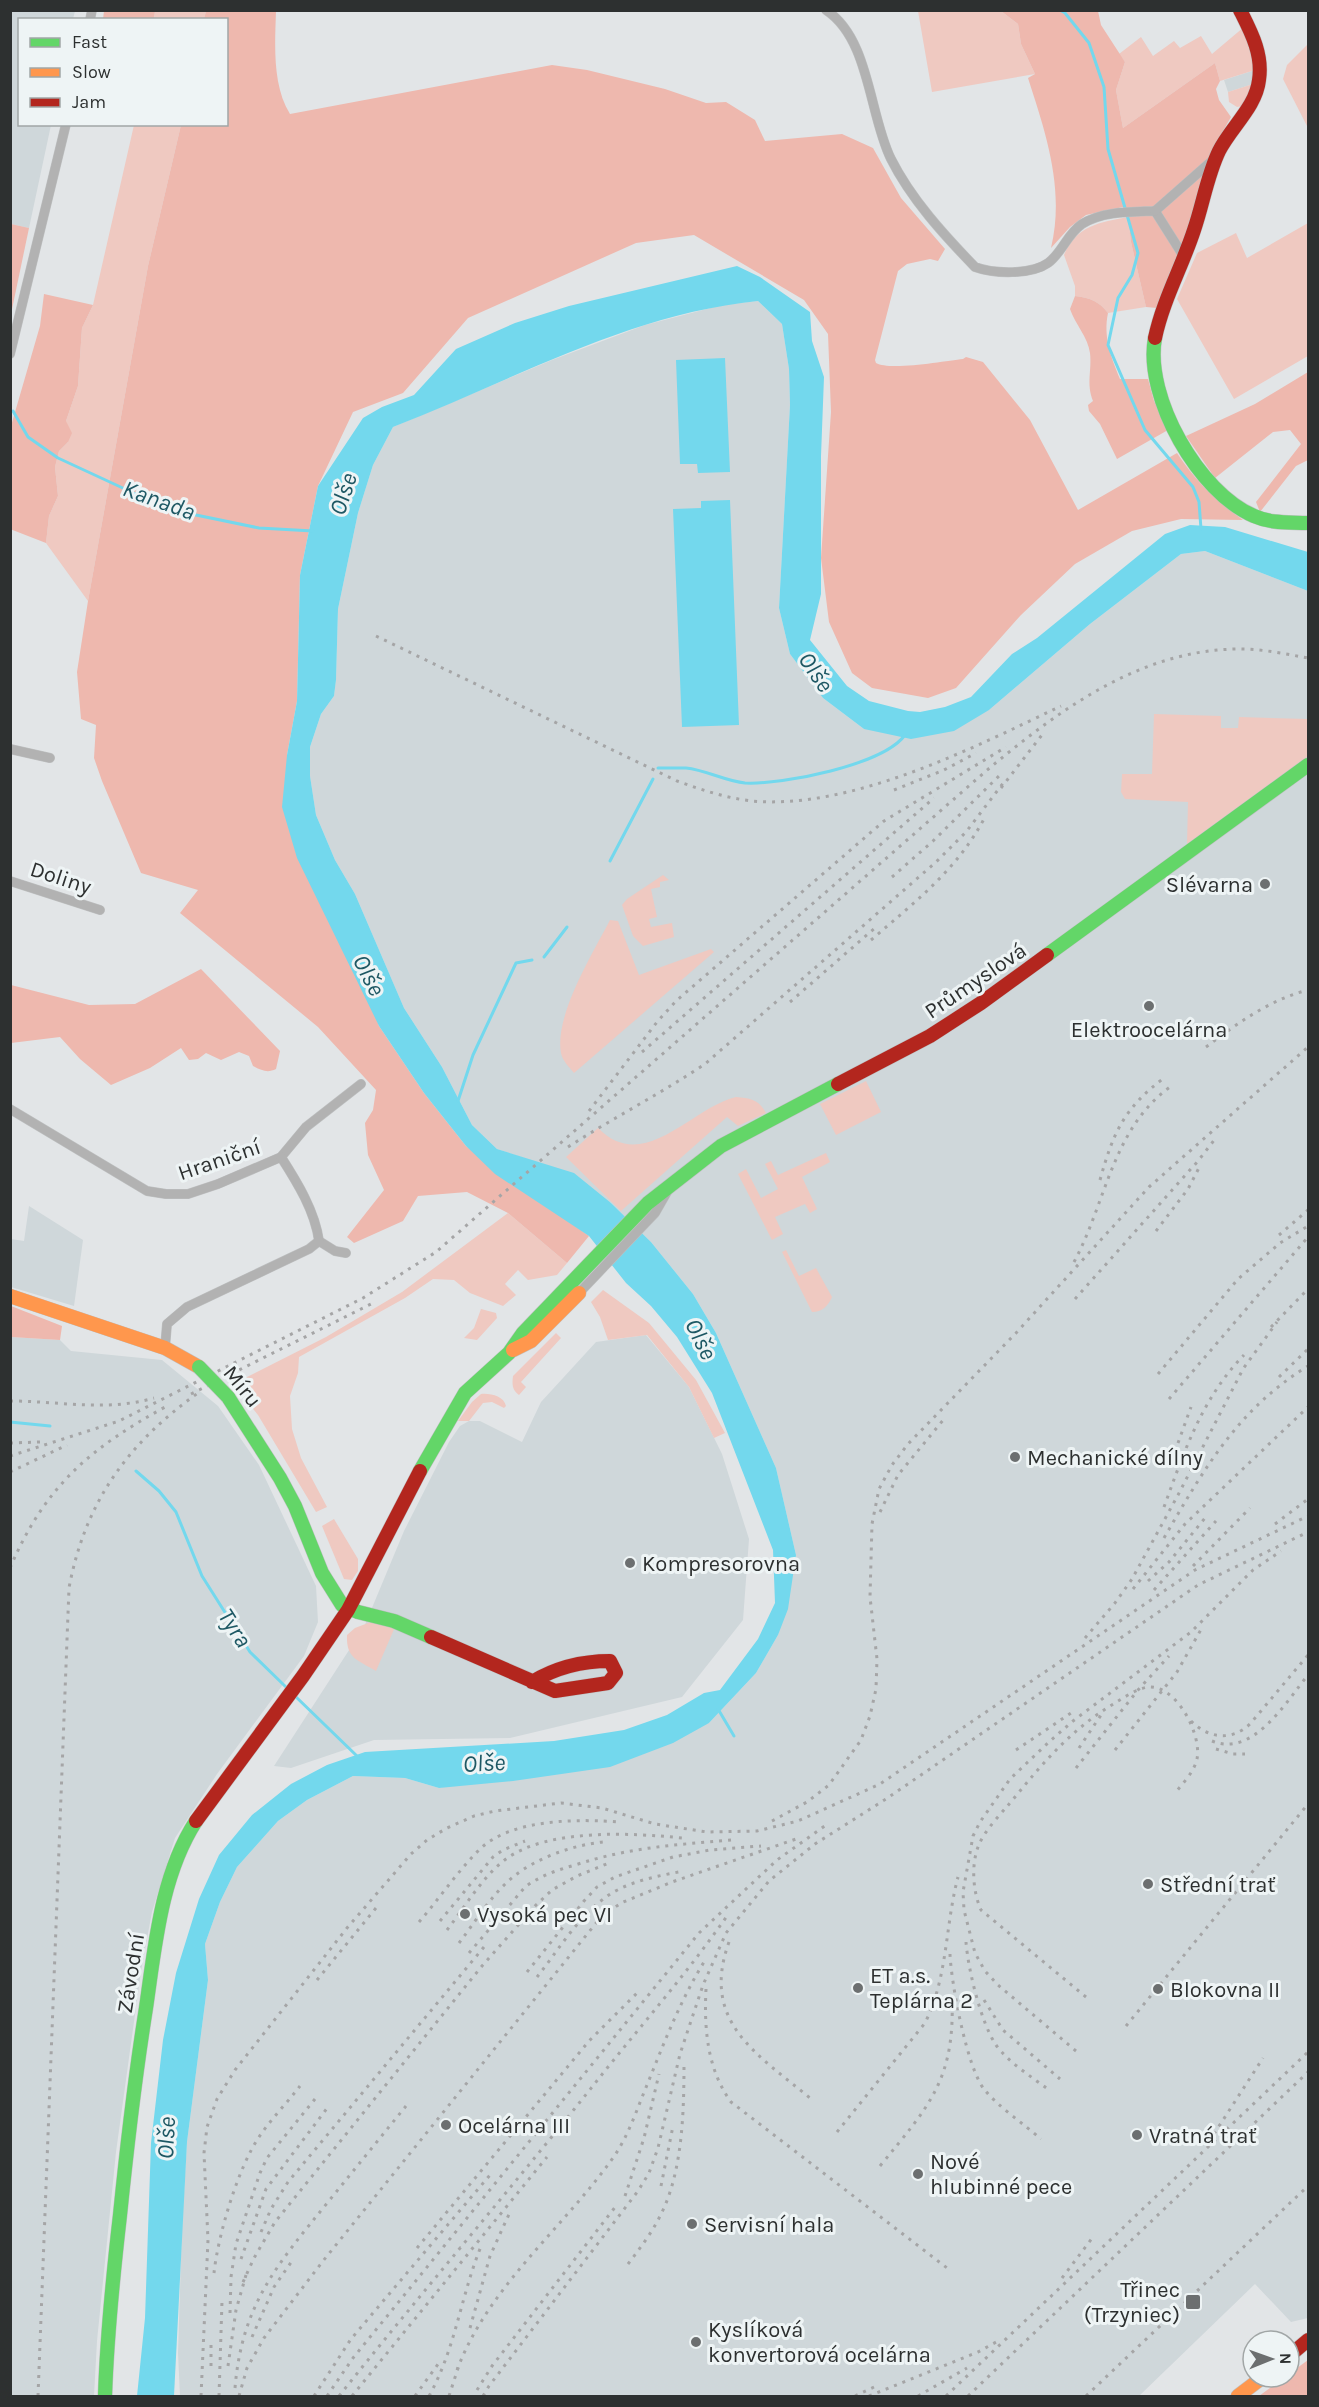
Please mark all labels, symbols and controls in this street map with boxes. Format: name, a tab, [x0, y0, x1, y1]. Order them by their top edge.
legend	[18, 18, 228, 126]
text: Fast	[72, 31, 107, 53]
text: Slow	[72, 61, 111, 83]
text: Jam	[72, 91, 106, 113]
water label: Olše	[323, 469, 363, 519]
water label: Kanada	[119, 474, 199, 526]
water label: Olše	[793, 647, 839, 697]
street label: Doliny	[27, 856, 95, 900]
place label: Slévarna	[1166, 872, 1253, 898]
marker: Slévarna	[1258, 877, 1272, 891]
street label: Průmyslová	[920, 937, 1031, 1024]
water label: Olše	[347, 950, 391, 1000]
marker: Elektroocelárna	[1142, 999, 1156, 1013]
place label: Elektroocelárna	[1071, 1017, 1227, 1043]
street label: Hraniční	[175, 1134, 265, 1186]
water label: Olše	[679, 1314, 723, 1364]
street label: Míru	[217, 1360, 267, 1413]
place label: Mechanické dílny	[1027, 1445, 1203, 1471]
marker: Mechanické dílny	[1008, 1450, 1022, 1464]
place label: Kompresorovna	[642, 1551, 800, 1577]
marker: Kompresorovna	[623, 1556, 637, 1570]
water label: Tyra	[212, 1603, 258, 1653]
water label: Olše	[462, 1748, 506, 1778]
place label: Střední trať	[1160, 1872, 1276, 1898]
marker: Střední trať	[1141, 1877, 1155, 1891]
place label: Vysoká pec VI	[477, 1902, 612, 1928]
marker: Vysoká pec VI	[458, 1907, 472, 1921]
street label: Závodní	[112, 1931, 150, 2015]
place label: ET a.s. Teplárna 2	[870, 1963, 973, 2014]
place label: Blokovna II	[1170, 1977, 1280, 2003]
marker: ET a.s. Teplárna 2	[851, 1981, 865, 1995]
marker: Blokovna II	[1151, 1982, 1165, 1996]
place label: Ocelárna III	[458, 2113, 570, 2139]
water label: Olše	[151, 2116, 181, 2160]
marker: Ocelárna III	[439, 2118, 453, 2132]
place label: Vratná trať	[1149, 2123, 1257, 2149]
marker: Vratná trať	[1130, 2128, 1144, 2142]
place label: Nové hlubinné pece	[930, 2149, 1072, 2200]
marker: Nové hlubinné pece	[911, 2167, 925, 2181]
place label: Servisní hala	[704, 2212, 834, 2238]
marker: Servisní hala	[685, 2217, 699, 2231]
place label: Třinec (Trzyniec)	[1084, 2277, 1180, 2328]
marker: Třinec (Trzyniec)	[1184, 2293, 1202, 2311]
place label: Kyslíková konvertorová ocelárna	[708, 2317, 931, 2368]
north arrow	[1241, 2329, 1301, 2389]
marker: Kyslíková konvertorová ocelárna	[689, 2335, 703, 2349]
text: N	[1276, 2353, 1295, 2365]

